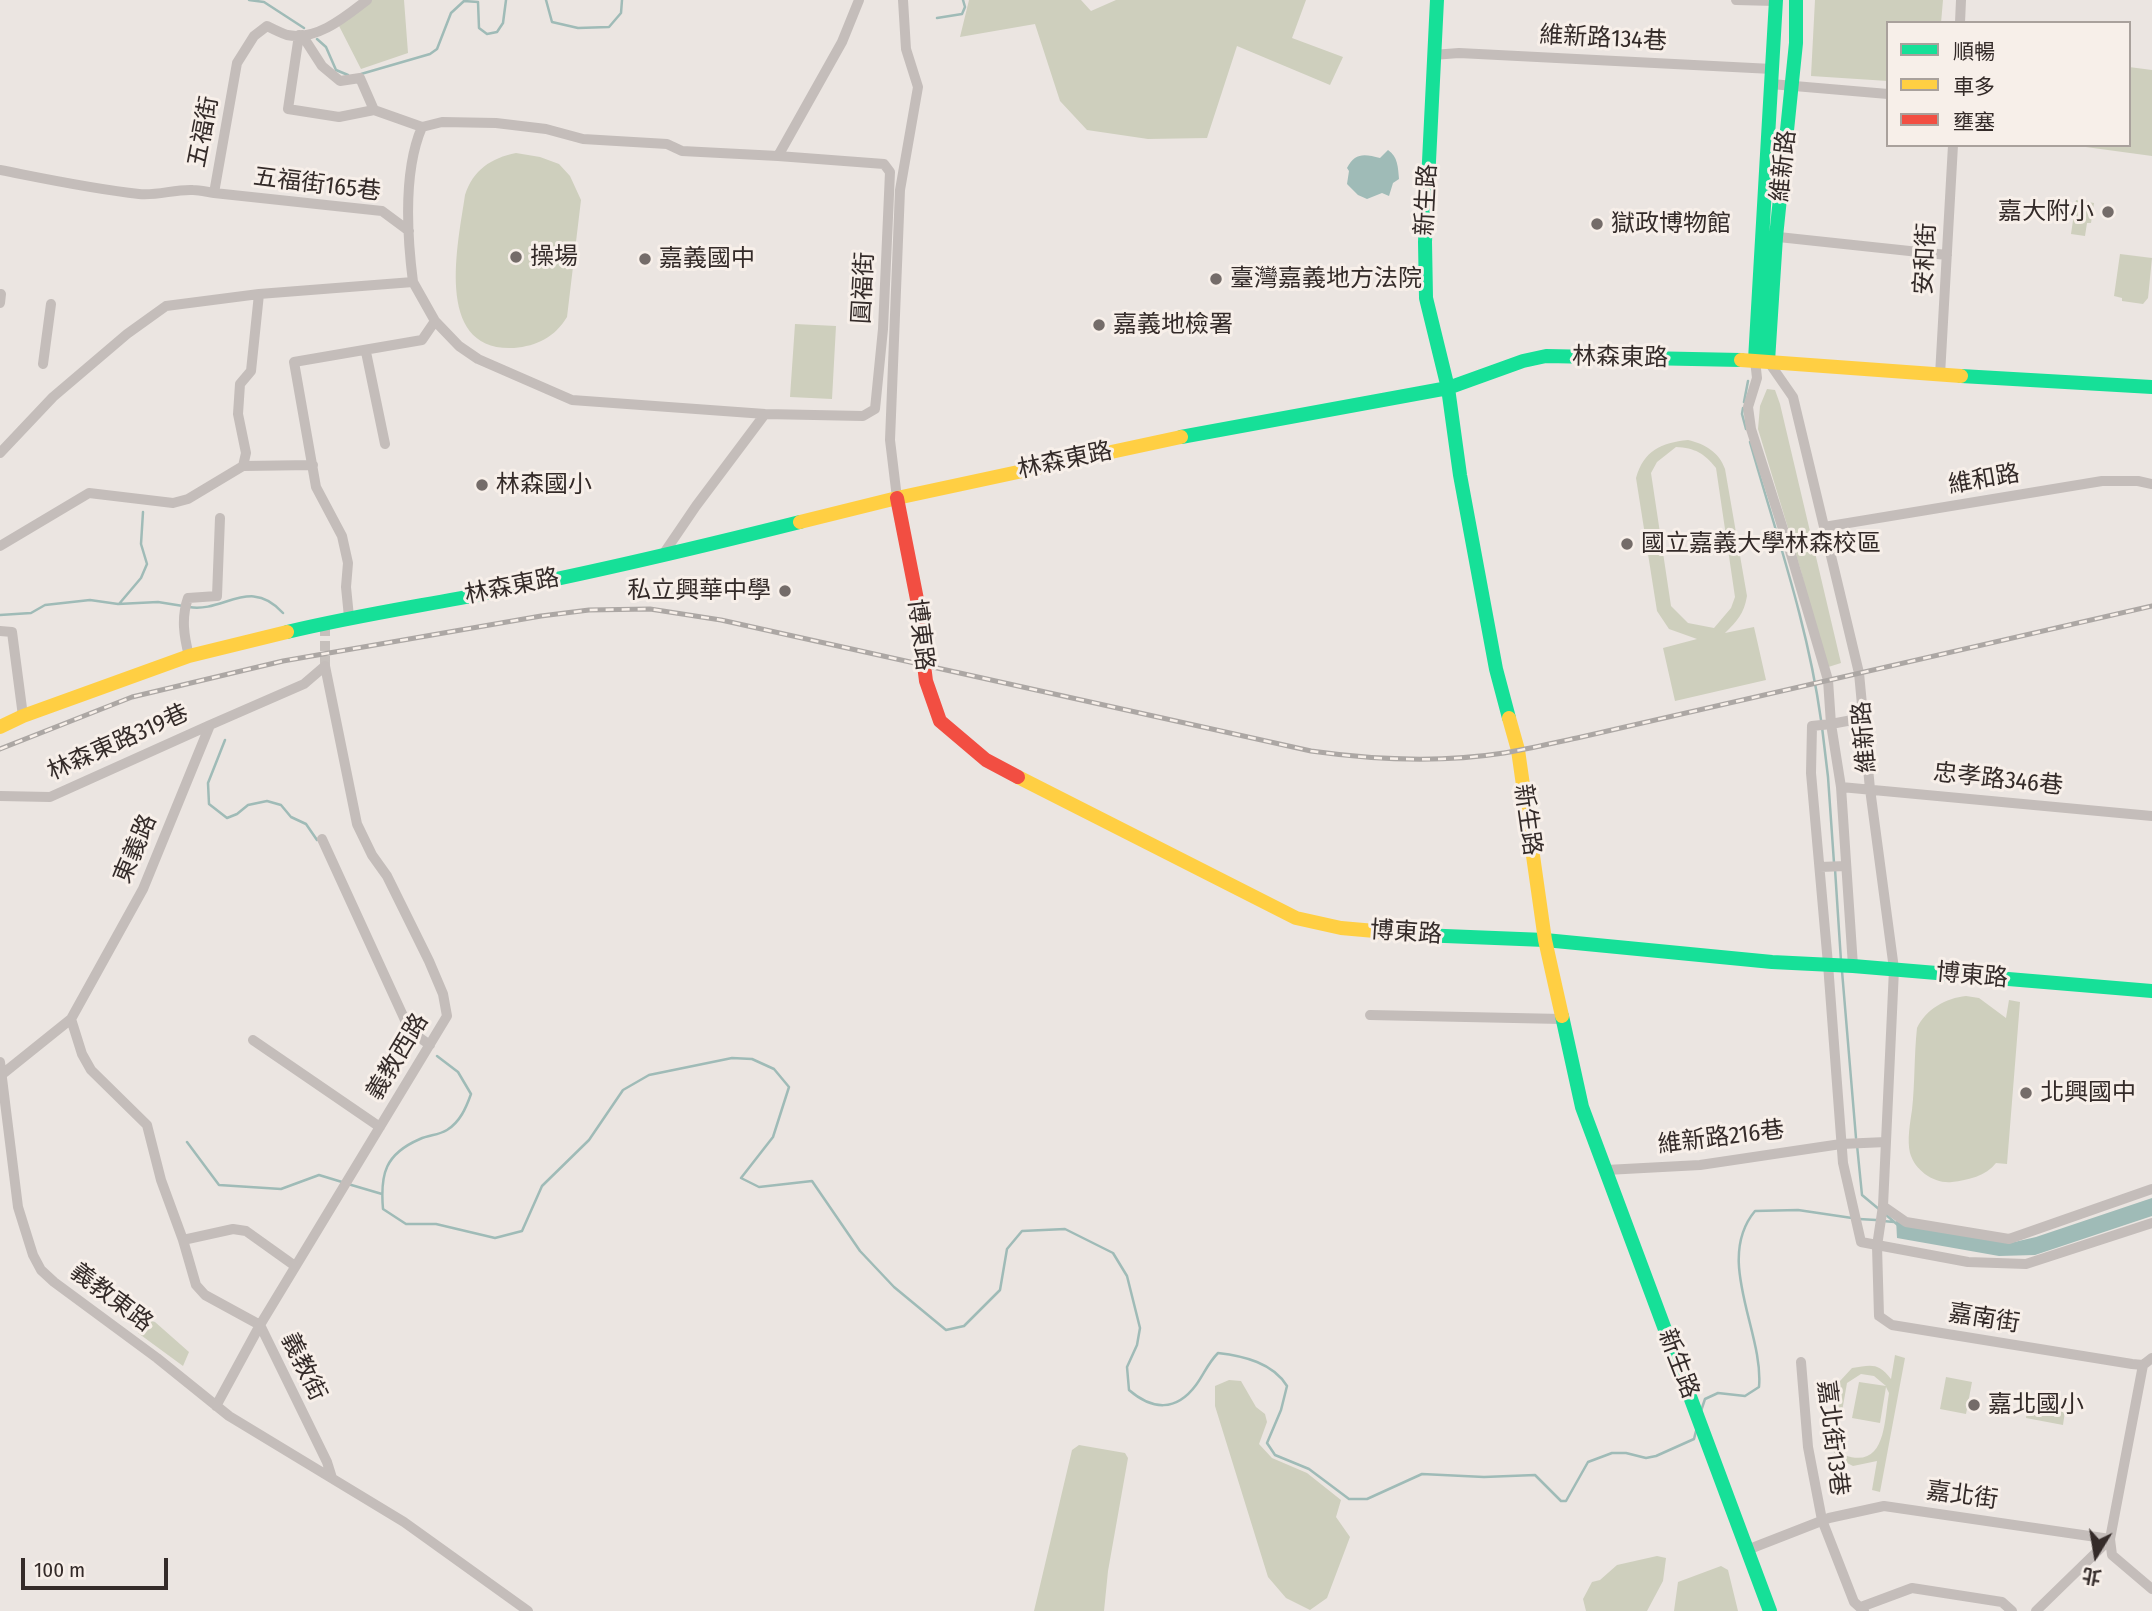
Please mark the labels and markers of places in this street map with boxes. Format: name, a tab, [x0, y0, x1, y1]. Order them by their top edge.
place label: 嘉大附小	[1998, 198, 2094, 226]
marker: 嘉大附小	[2100, 204, 2116, 220]
place label: 獄政博物館	[1611, 210, 1731, 238]
marker: 獄政博物館	[1589, 216, 1605, 232]
place label: 操場	[530, 243, 578, 271]
place label: 嘉義國中	[659, 245, 755, 273]
marker: 操場	[508, 249, 524, 265]
marker: 嘉義國中	[637, 251, 653, 267]
place label: 臺灣嘉義地方法院	[1230, 265, 1422, 293]
marker: 臺灣嘉義地方法院	[1208, 271, 1224, 287]
place label: 嘉義地檢署	[1113, 311, 1233, 339]
marker: 嘉義地檢署	[1091, 317, 1107, 333]
place label: 林森國小	[496, 471, 592, 499]
marker: 林森國小	[474, 477, 490, 493]
place label: 國立嘉義大學林森校區	[1641, 530, 1881, 558]
marker: 國立嘉義大學林森校區	[1619, 536, 1635, 552]
place label: 私立興華中學	[627, 577, 771, 605]
marker: 私立興華中學	[777, 583, 793, 599]
place label: 北興國中	[2040, 1079, 2136, 1107]
marker: 北興國中	[2018, 1085, 2034, 1101]
place label: 嘉北國小	[1988, 1391, 2084, 1419]
marker: 嘉北國小	[1966, 1397, 1982, 1413]

